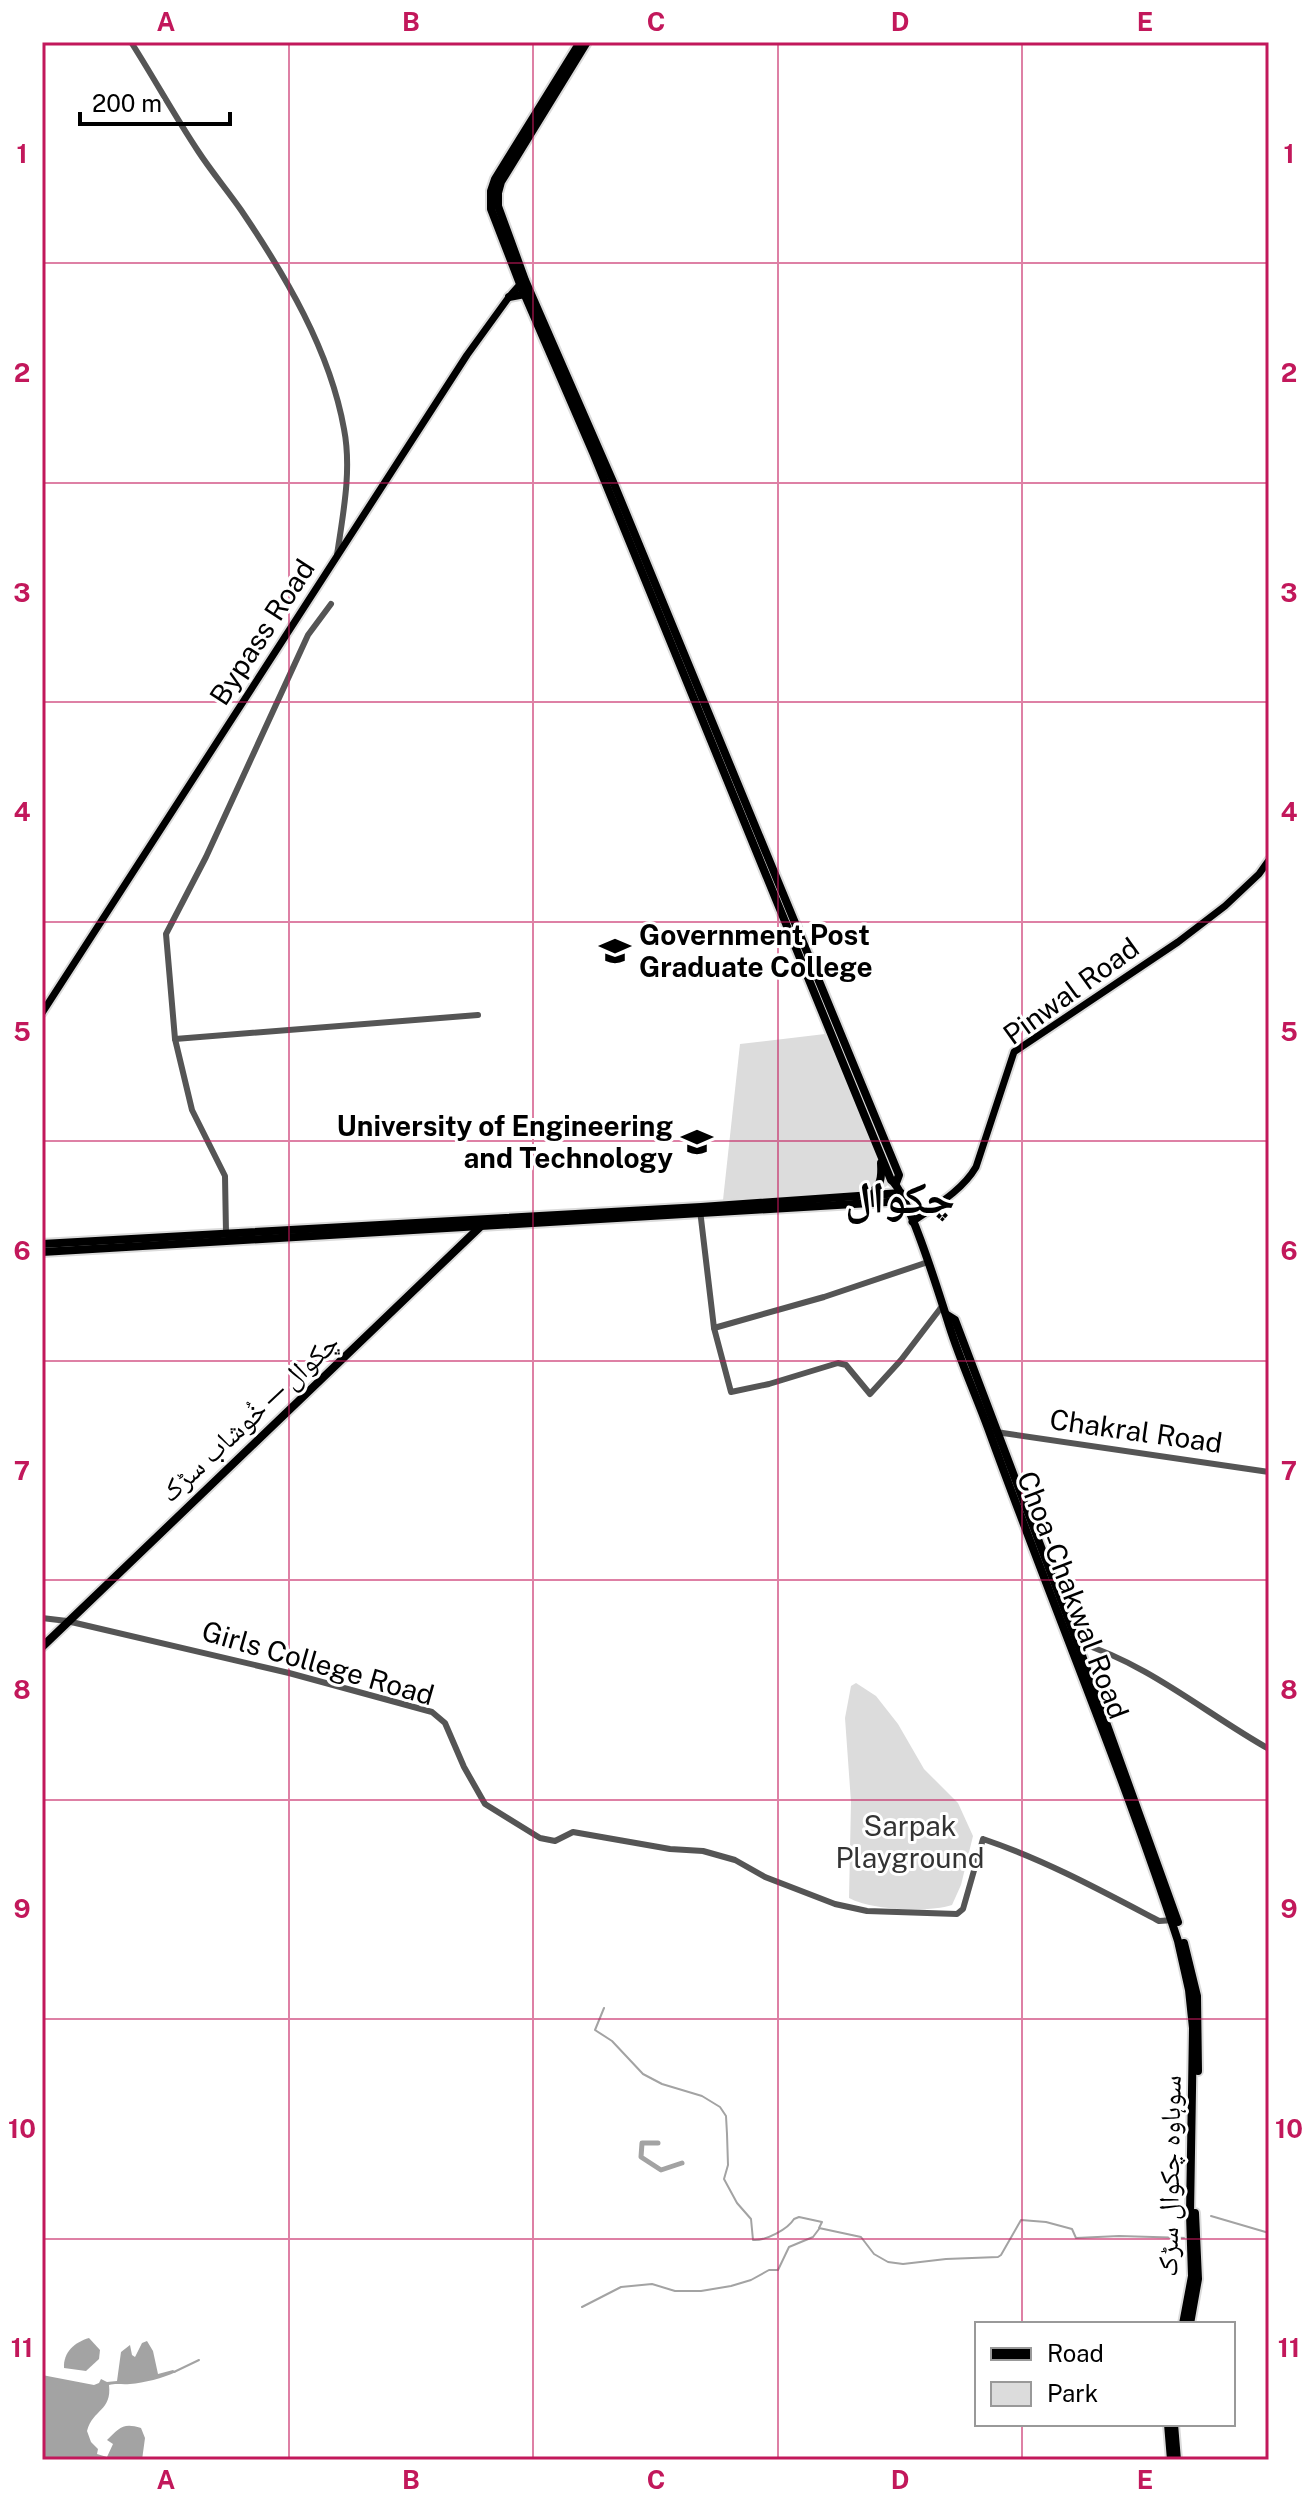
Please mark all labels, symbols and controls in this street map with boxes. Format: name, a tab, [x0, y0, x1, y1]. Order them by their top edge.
text: A	[157, 6, 176, 37]
text: B	[402, 6, 420, 37]
text: C	[647, 6, 665, 37]
text: D	[891, 6, 909, 37]
text: E	[1137, 6, 1153, 37]
scale bar	[80, 76, 230, 126]
text: 200 m	[92, 89, 162, 117]
text: 1	[16, 138, 28, 169]
text: 1	[1283, 138, 1295, 169]
text: 2	[14, 357, 30, 388]
text: 2	[1281, 357, 1297, 388]
street label: Bypass Road	[202, 553, 321, 711]
text: 3	[13, 577, 31, 608]
text: 3	[1280, 577, 1298, 608]
text: 4	[13, 796, 31, 827]
text: 4	[1280, 796, 1298, 827]
place label: Government Post Graduate College	[639, 918, 873, 983]
street label: Pinwal Road	[997, 930, 1145, 1051]
school or university icon: Government Post Graduate College	[598, 934, 632, 968]
text: 5	[13, 1016, 31, 1047]
text: 5	[1280, 1016, 1298, 1047]
place label: University of Engineering and Technology	[337, 1109, 673, 1174]
school or university icon: University of Engineering and Technology	[680, 1125, 714, 1159]
district label: چکوال	[845, 1171, 955, 1224]
text: 6	[13, 1235, 31, 1266]
text: 6	[1280, 1235, 1298, 1266]
street label: چکوال—خُوشاب سڑک	[152, 1325, 346, 1509]
street label: Chakral Road	[1048, 1402, 1225, 1459]
text: 7	[14, 1455, 30, 1486]
text: 7	[1281, 1455, 1297, 1486]
street label: Choa-Chakwal Road	[1011, 1466, 1136, 1723]
street label: Girls College Road	[198, 1614, 438, 1711]
text: 8	[13, 1674, 31, 1705]
text: 8	[1280, 1674, 1298, 1705]
park label: Sarpak Playground	[836, 1809, 984, 1874]
text: 9	[13, 1893, 31, 1924]
text: 9	[1280, 1893, 1298, 1924]
street label: سوہاوہ چکوال سڑک	[1150, 2075, 1188, 2277]
text: 10	[8, 2113, 36, 2144]
text: 10	[1275, 2113, 1303, 2144]
legend	[975, 2322, 1235, 2426]
text: 11	[11, 2332, 33, 2363]
text: 11	[1278, 2332, 1300, 2363]
text: Road	[1047, 2339, 1104, 2367]
text: Park	[1047, 2379, 1098, 2407]
text: A	[157, 2464, 176, 2495]
text: B	[402, 2464, 420, 2495]
text: C	[647, 2464, 665, 2495]
text: D	[891, 2464, 909, 2495]
text: E	[1137, 2464, 1153, 2495]

